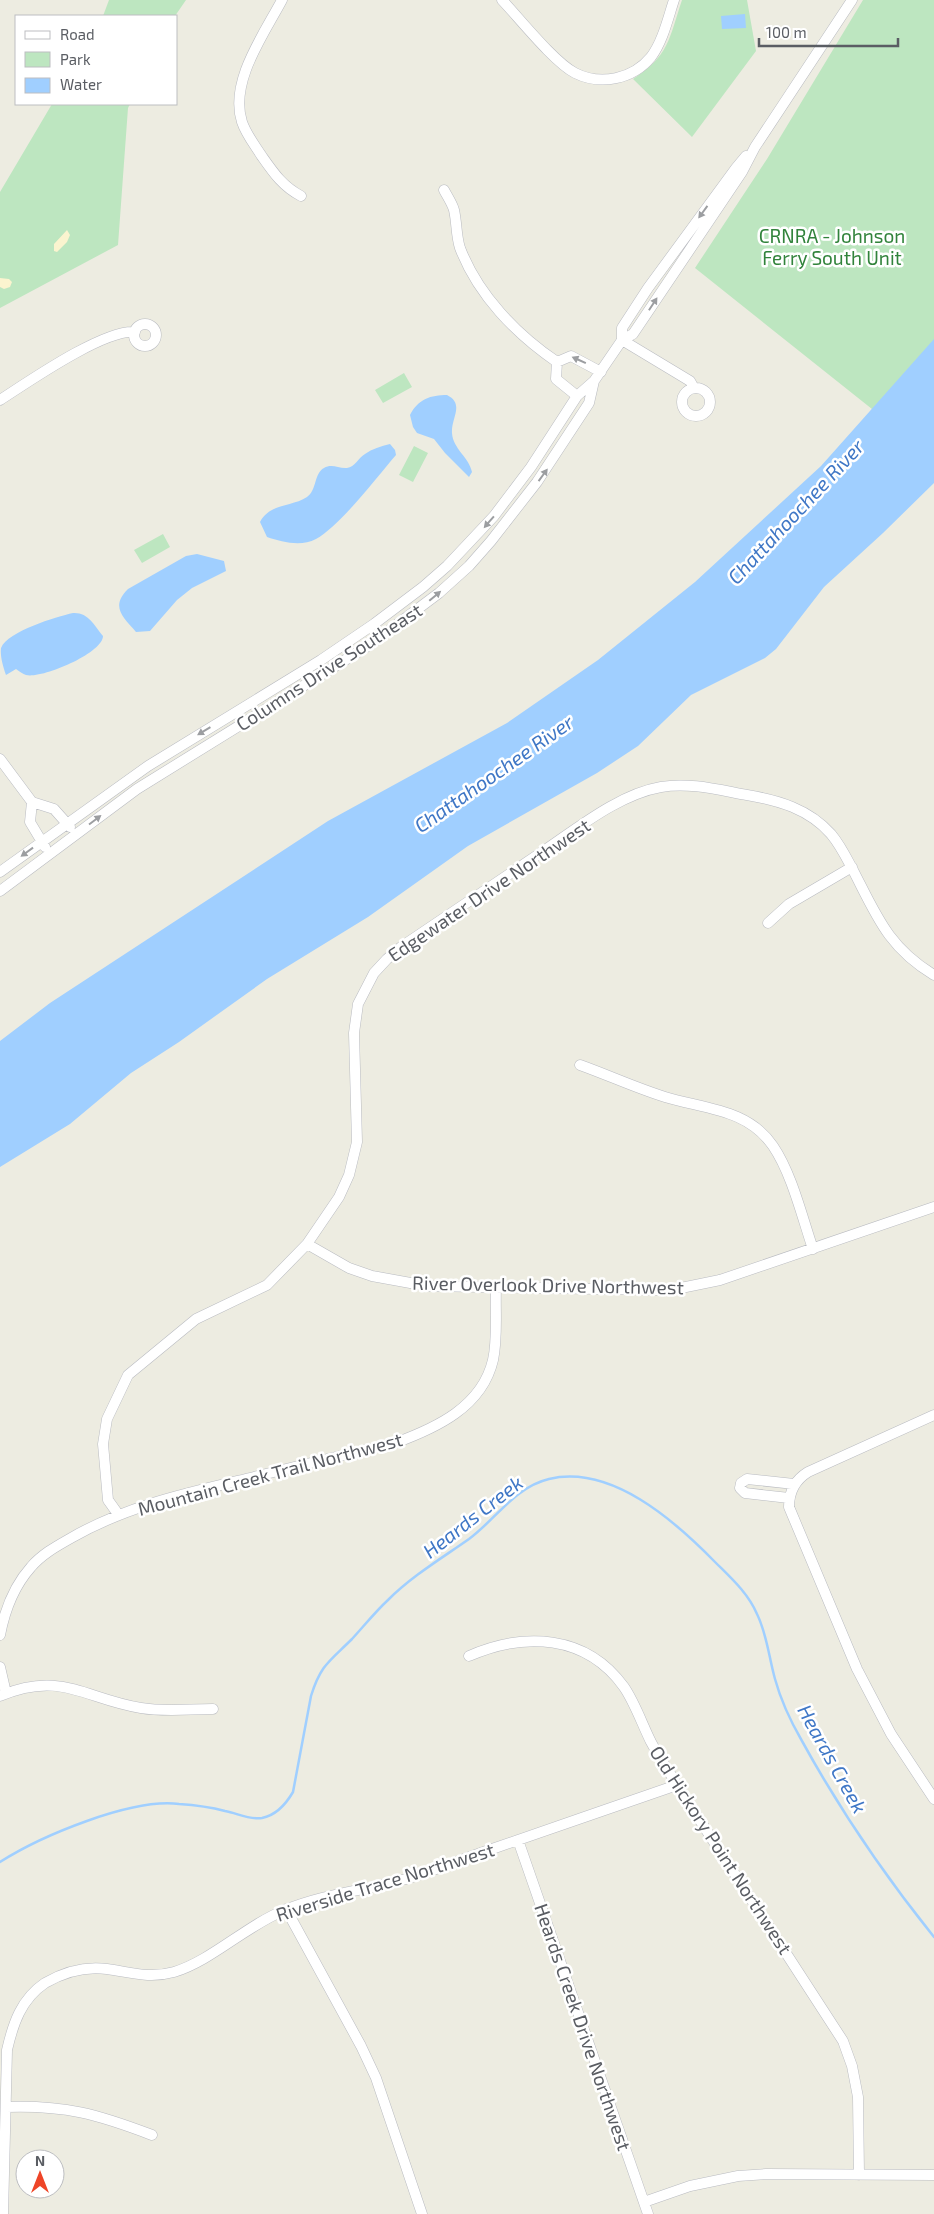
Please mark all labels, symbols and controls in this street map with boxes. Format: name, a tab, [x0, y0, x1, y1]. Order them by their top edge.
legend	[15, 15, 178, 105]
scale bar	[759, 15, 898, 47]
text: 100 m	[766, 23, 807, 41]
text: Road	[60, 25, 95, 43]
text: Park	[60, 50, 91, 68]
text: Water	[60, 75, 102, 93]
one-way arrow	[698, 205, 708, 219]
park label: CRNRA - Johnson Ferry South Unit	[759, 224, 905, 269]
one-way arrow	[648, 297, 657, 311]
one-way arrow	[572, 356, 586, 364]
water label: Chattahoochee River	[722, 433, 869, 589]
one-way arrow	[538, 468, 548, 482]
one-way arrow	[484, 515, 495, 528]
one-way arrow	[429, 590, 441, 602]
street label: Columns Drive Southeast	[231, 598, 426, 735]
water label: Chattahoochee River	[409, 709, 578, 837]
one-way arrow	[198, 726, 211, 735]
street label: Edgewater Drive Northwest	[383, 813, 594, 966]
one-way arrow	[88, 814, 101, 825]
one-way arrow	[20, 847, 34, 857]
street label: River Overlook Drive Northwest	[412, 1271, 684, 1298]
street label: Mountain Creek Trail Northwest	[135, 1427, 405, 1520]
water label: Heards Creek	[418, 1470, 527, 1563]
water label: Heards Creek	[793, 1700, 873, 1817]
street label: Old Hickory Point Northwest	[645, 1741, 797, 1958]
street label: Riverside Trace Northwest	[273, 1837, 497, 1926]
street label: Heards Creek Drive Northwest	[530, 1900, 637, 2153]
north arrow	[15, 2149, 65, 2199]
text: N	[35, 2152, 45, 2169]

